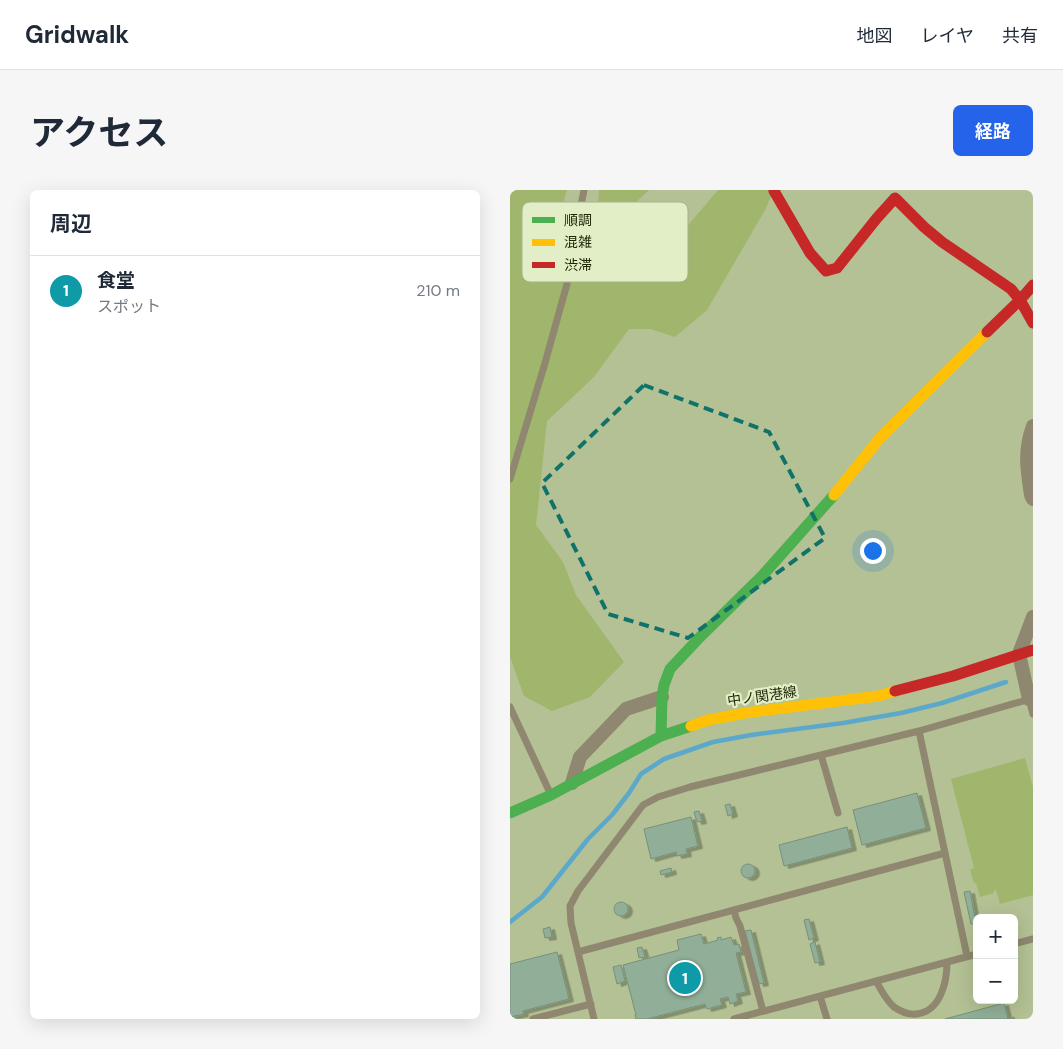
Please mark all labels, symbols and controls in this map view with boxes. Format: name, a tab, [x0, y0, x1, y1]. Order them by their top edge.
text: Gridwalk	[25, 19, 129, 50]
text: 地図	[857, 24, 893, 48]
text: レイヤ	[921, 24, 974, 48]
text: 共有	[1002, 24, 1038, 48]
button: 経路	[953, 105, 1033, 156]
text: アクセス	[30, 110, 168, 156]
legend	[522, 202, 688, 282]
text: 周辺	[50, 210, 92, 238]
text: 順調	[564, 211, 592, 229]
text: 混雑	[564, 233, 592, 251]
text: 渋滞	[564, 256, 592, 274]
text: 食堂	[97, 268, 135, 293]
text: 1	[63, 280, 69, 301]
text: 210 m	[416, 280, 460, 301]
text: スポット	[97, 296, 161, 317]
your location	[860, 538, 886, 564]
street label: 中ノ関港線	[726, 682, 798, 710]
map controls	[973, 914, 1018, 1004]
button: +	[973, 914, 1018, 959]
pin: 1	[669, 959, 701, 997]
button: −	[973, 959, 1018, 1004]

